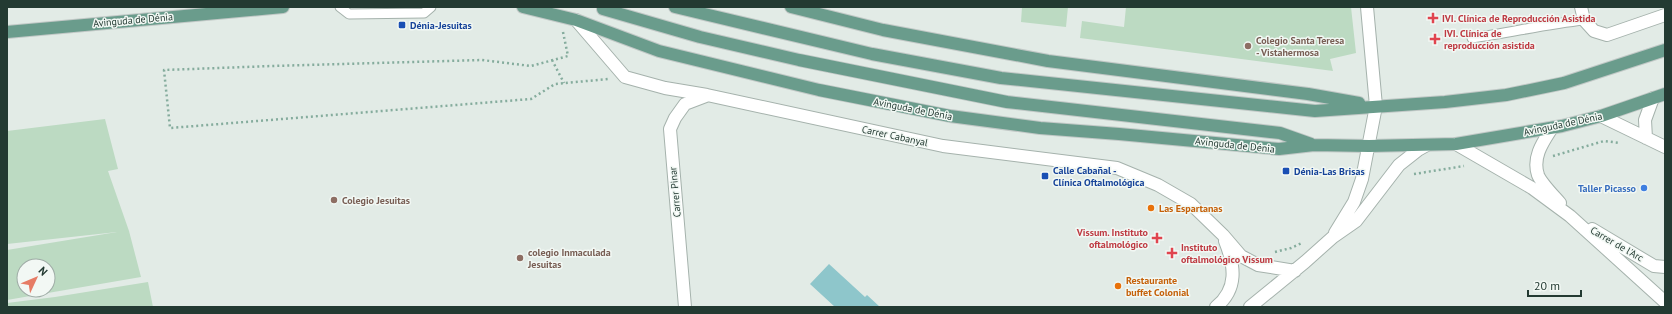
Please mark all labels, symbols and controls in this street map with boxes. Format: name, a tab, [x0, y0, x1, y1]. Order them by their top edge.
street label: Avinguda de Dénia	[93, 10, 173, 30]
marker: IVI. Clínica de Reproducción Asistida	[1427, 12, 1439, 24]
place label: IVI. Clínica de Reproducción Asistida	[1442, 12, 1596, 25]
place label: Dénia-Jesuitas	[410, 19, 472, 32]
marker: Dénia-Jesuitas	[397, 20, 407, 30]
place label: IVI. Clínica de reproducción asistida	[1444, 27, 1535, 52]
marker: IVI. Clínica de reproducción asistida	[1429, 33, 1441, 45]
place label: Colegio Santa Teresa - Vistahermosa	[1256, 34, 1344, 59]
marker: Colegio Santa Teresa - Vistahermosa	[1243, 41, 1253, 51]
street label: Avinguda de Dénia	[872, 95, 954, 123]
street label: Avinguda de Dénia	[1522, 109, 1604, 139]
street label: Carrer Cabanyal	[861, 123, 929, 149]
street label: Avinguda de Dénia	[1194, 134, 1276, 156]
place label: Calle Cabañal - Clínica Oftalmológica	[1053, 164, 1144, 189]
place label: Dénia-Las Brisas	[1294, 165, 1365, 178]
street label: Carrer Pinar	[666, 166, 684, 218]
marker: Dénia-Las Brisas	[1281, 166, 1291, 176]
marker: Calle Cabañal - Clínica Oftalmológica	[1040, 171, 1050, 181]
place label: Taller Picasso	[1578, 182, 1637, 195]
marker: Taller Picasso	[1639, 183, 1649, 193]
place label: Colegio Jesuitas	[342, 194, 410, 207]
marker: Colegio Jesuitas	[329, 195, 339, 205]
place label: Las Espartanas	[1159, 202, 1223, 215]
marker: Las Espartanas	[1146, 203, 1156, 213]
street label: Carrer de l'Arc	[1588, 224, 1646, 265]
place label: Vissum. Instituto oftalmológico	[1076, 226, 1149, 251]
marker: Vissum. Instituto oftalmológico	[1151, 232, 1163, 244]
place label: Instituto oftalmológico Vissum	[1181, 241, 1273, 266]
place label: colegio Inmaculada Jesuitas	[527, 246, 611, 271]
marker: Instituto oftalmológico Vissum	[1166, 247, 1178, 259]
marker: colegio Inmaculada Jesuitas	[515, 253, 525, 263]
north arrow	[16, 258, 56, 298]
text: N	[36, 264, 51, 279]
scale bar	[1528, 272, 1581, 298]
place label: Restaurante buffet Colonial	[1126, 274, 1189, 299]
text: 20 m	[1534, 278, 1560, 293]
marker: Restaurante buffet Colonial	[1113, 281, 1123, 291]

